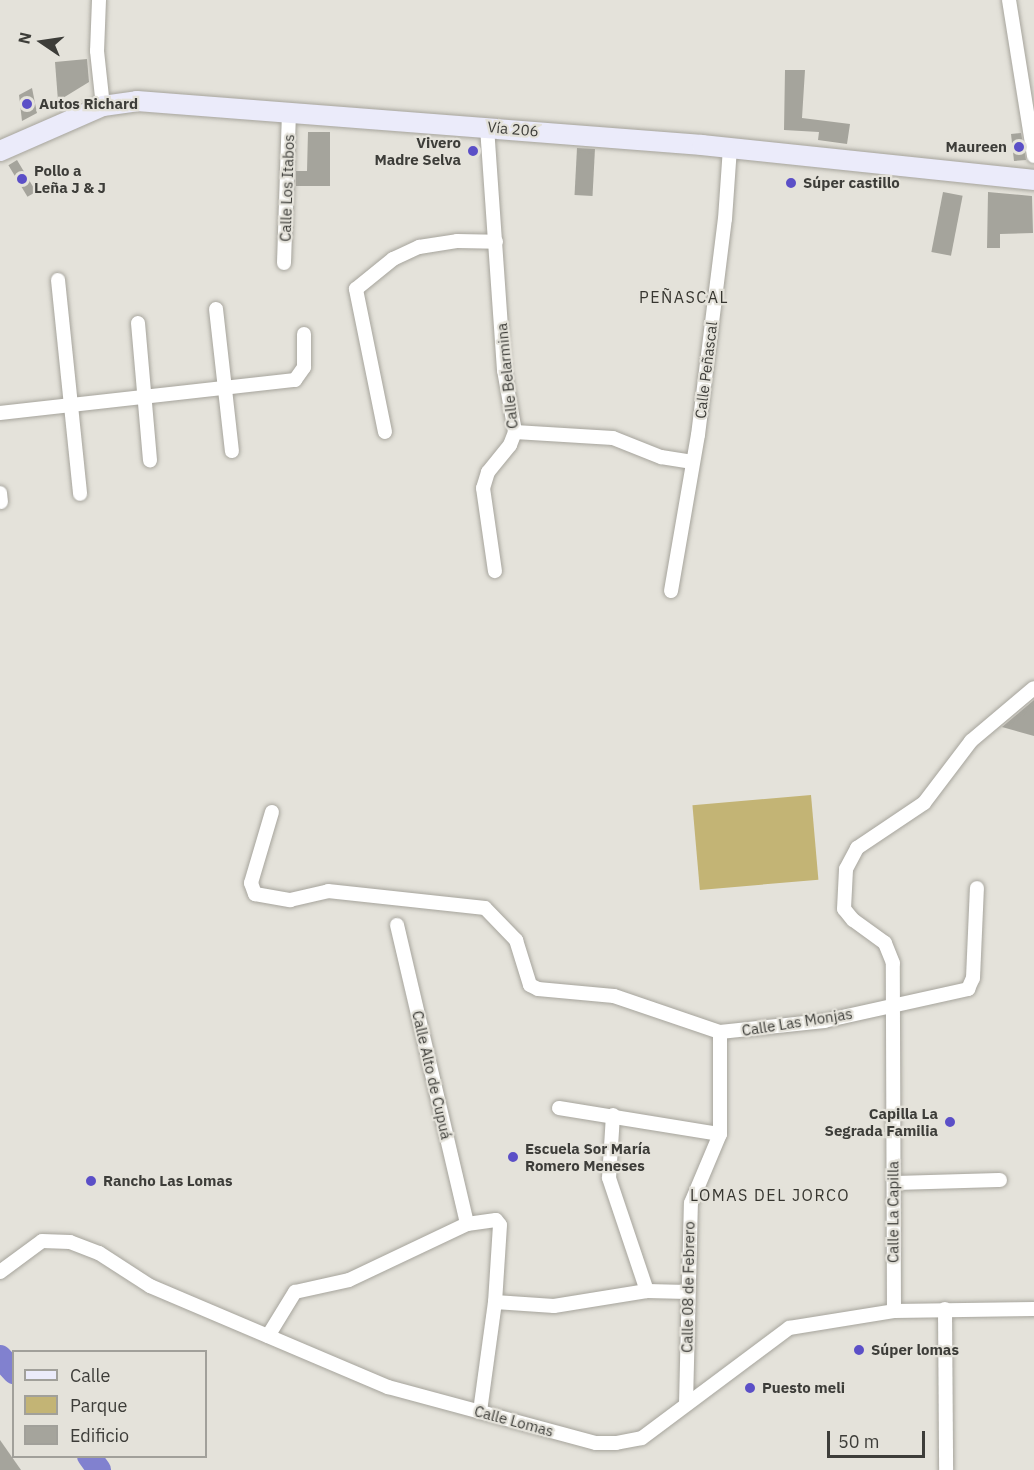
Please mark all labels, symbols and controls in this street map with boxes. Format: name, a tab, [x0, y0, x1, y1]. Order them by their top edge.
north arrow	[12, 12, 72, 72]
text: N	[13, 30, 36, 46]
place label: Autos Richard	[39, 95, 138, 113]
marker: Autos Richard	[20, 97, 34, 111]
street label: Vía 206	[487, 118, 539, 140]
place label: Vivero Madre Selva	[374, 133, 461, 168]
street label: Calle Los Itabos	[276, 134, 298, 242]
place label: Maureen	[945, 138, 1007, 156]
marker: Maureen	[1012, 140, 1026, 154]
marker: Vivero Madre Selva	[466, 144, 480, 158]
place label: Pollo a Leña J & J	[34, 161, 106, 196]
marker: Pollo a Leña J & J	[15, 172, 29, 186]
place label: Súper castillo	[803, 174, 900, 192]
marker: Súper castillo	[784, 176, 798, 190]
district label: PEÑASCAL	[639, 287, 729, 307]
street label: Calle Peñascal	[691, 320, 721, 420]
street label: Calle Belarmina	[492, 322, 522, 430]
street label: Calle Las Monjas	[740, 1004, 854, 1040]
street label: Calle Alto de Cupuá	[408, 1009, 456, 1141]
place label: Capilla La Segrada Familia	[825, 1104, 938, 1139]
marker: Capilla La Segrada Familia	[943, 1115, 957, 1129]
place label: Escuela Sor María Romero Meneses	[525, 1139, 651, 1174]
marker: Escuela Sor María Romero Meneses	[506, 1150, 520, 1164]
street label: Calle La Capilla	[884, 1161, 902, 1263]
place label: Rancho Las Lomas	[103, 1172, 233, 1190]
marker: Rancho Las Lomas	[84, 1174, 98, 1188]
district label: LOMAS DEL JORCO	[690, 1185, 850, 1205]
street label: Calle 08 de Febrero	[678, 1221, 698, 1353]
place label: Súper lomas	[871, 1341, 959, 1359]
marker: Súper lomas	[852, 1343, 866, 1357]
legend	[12, 1350, 207, 1458]
text: Calle	[70, 1364, 110, 1387]
place label: Puesto meli	[762, 1379, 845, 1397]
marker: Puesto meli	[743, 1381, 757, 1395]
text: Parque	[70, 1394, 127, 1417]
street label: Calle Lomas	[472, 1402, 556, 1440]
scale bar	[830, 1419, 928, 1457]
text: Edificio	[70, 1424, 129, 1447]
text: 50 m	[838, 1430, 880, 1453]

